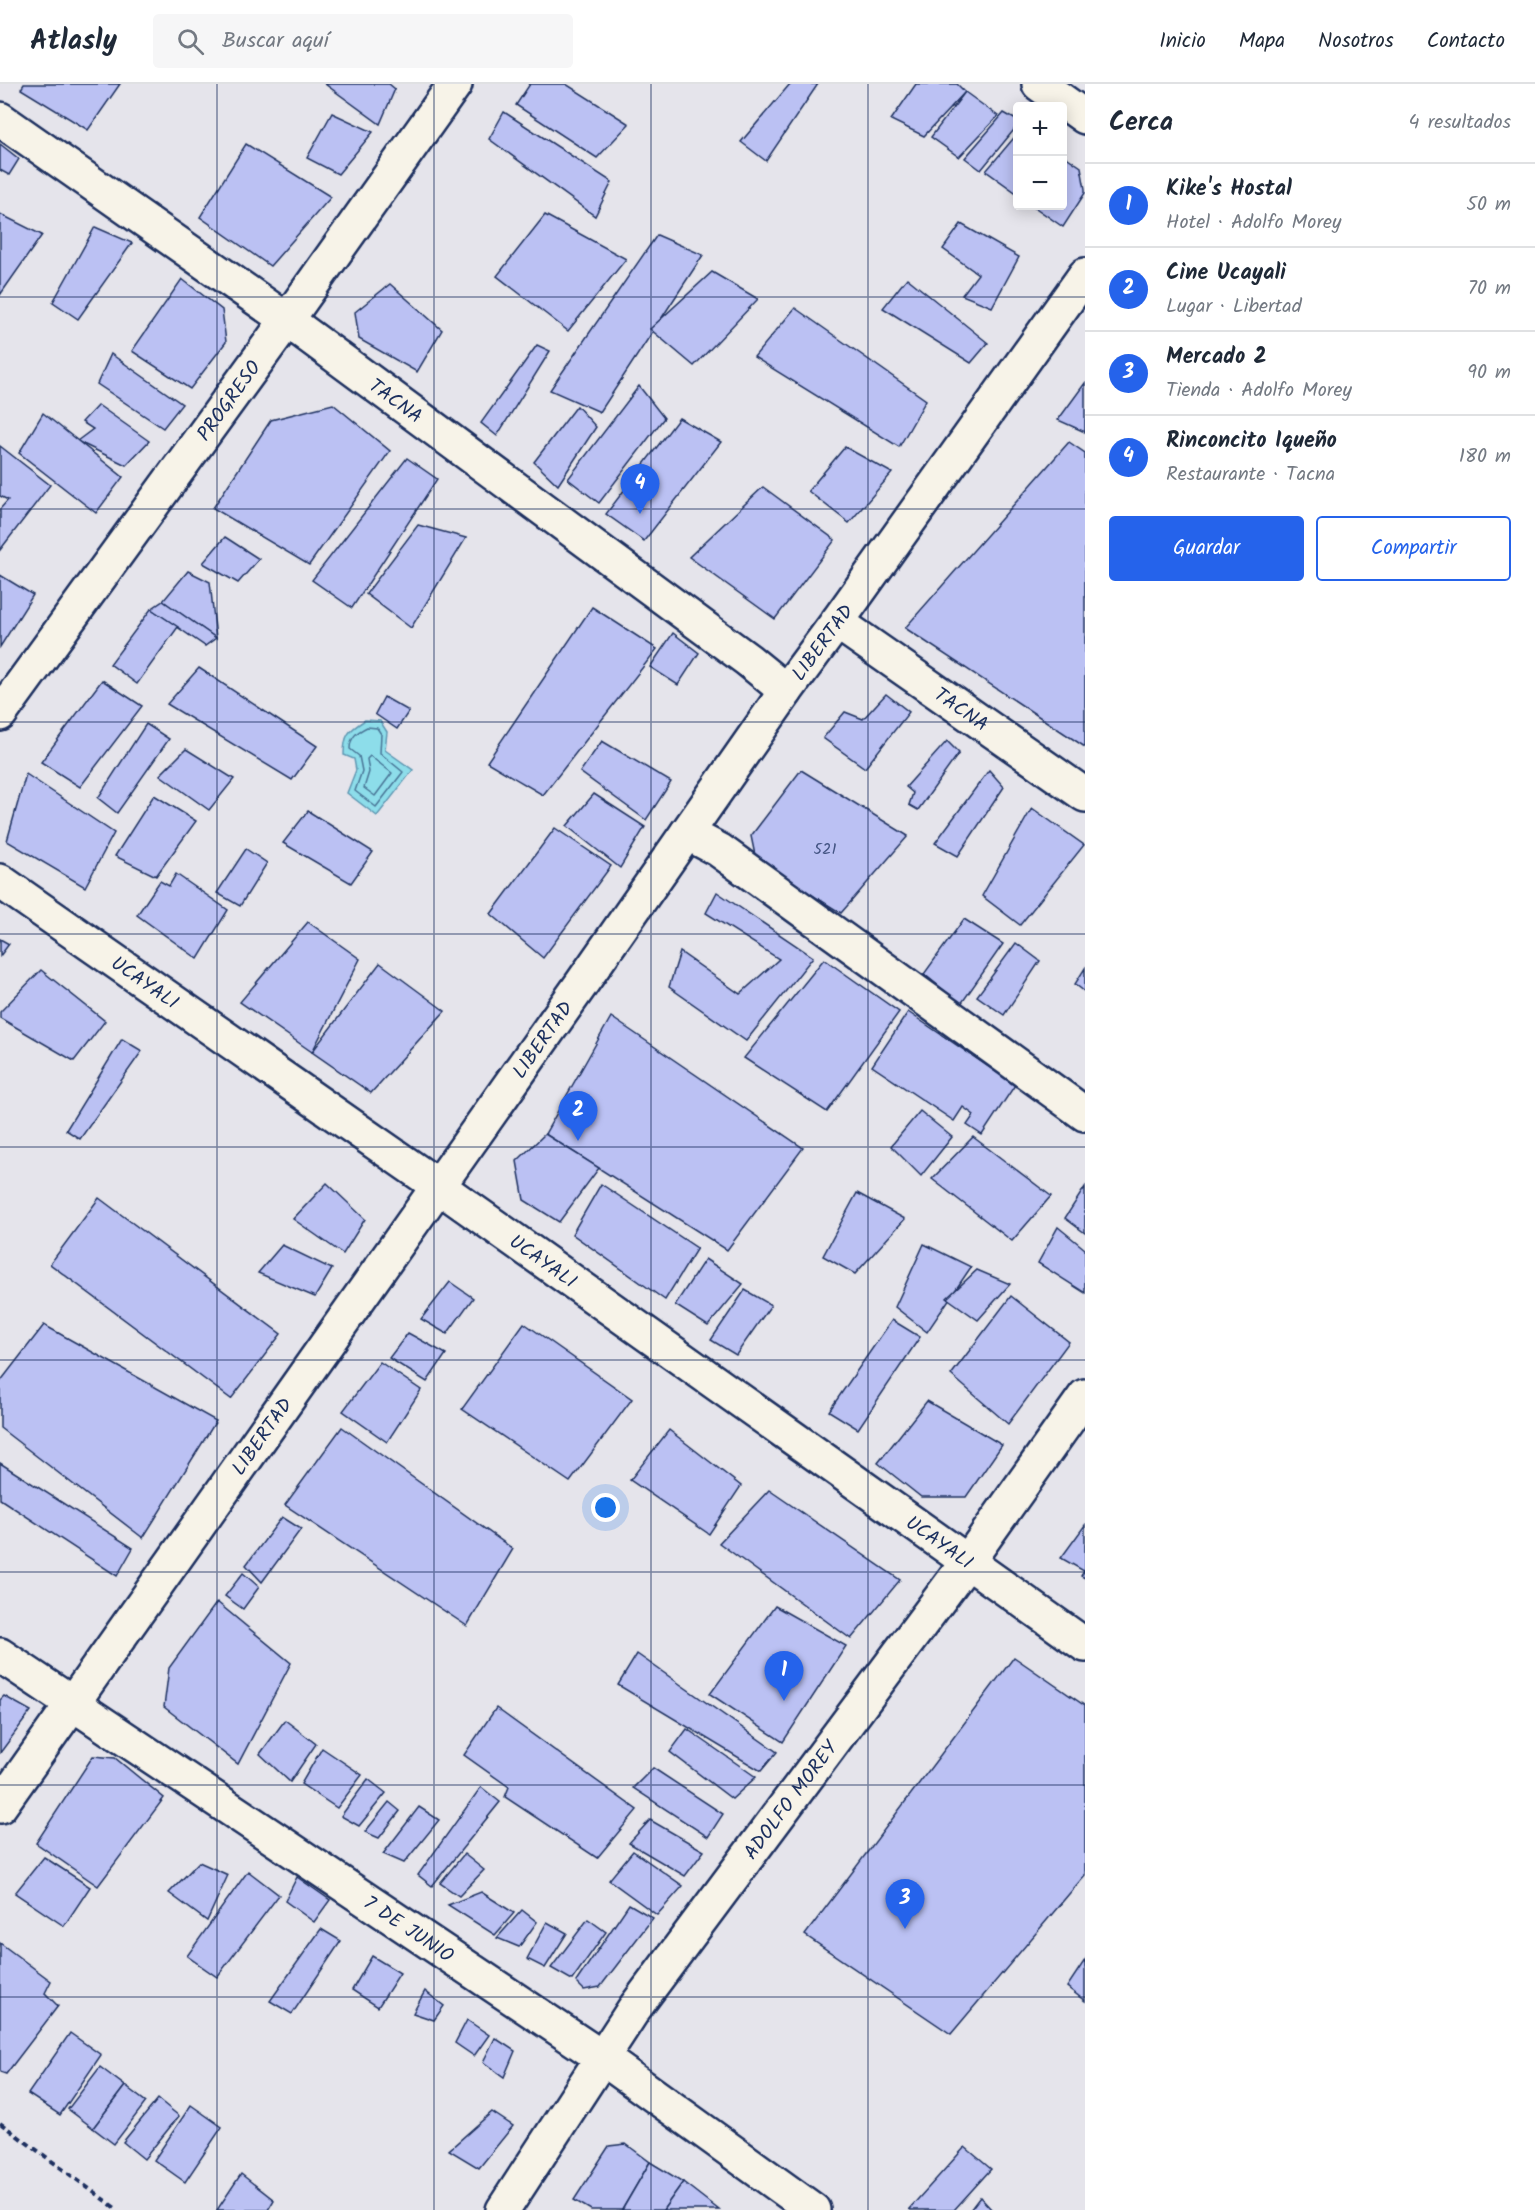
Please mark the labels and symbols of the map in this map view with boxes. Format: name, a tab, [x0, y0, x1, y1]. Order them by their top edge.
street label: PROGRESO	[190, 354, 270, 449]
street label: TACNA	[361, 371, 429, 433]
pin: 4	[620, 464, 660, 514]
street label: LIBERTAD	[784, 598, 863, 689]
street label: TACNA	[927, 680, 995, 741]
house number: 521	[814, 837, 836, 862]
street label: UCAYALI	[103, 949, 185, 1019]
street label: LIBERTAD	[505, 995, 583, 1086]
pin: 2	[558, 1092, 598, 1141]
street label: UCAYALI	[502, 1227, 583, 1298]
street label: LIBERTAD	[224, 1392, 302, 1483]
your location	[591, 1493, 620, 1522]
street label: UCAYALI	[898, 1508, 979, 1579]
pin: 1	[764, 1652, 804, 1701]
street label: ADOLFO MOREY	[736, 1733, 848, 1867]
pin: 3	[886, 1880, 924, 1929]
street label: 7 DE JUNIO	[356, 1888, 460, 1972]

